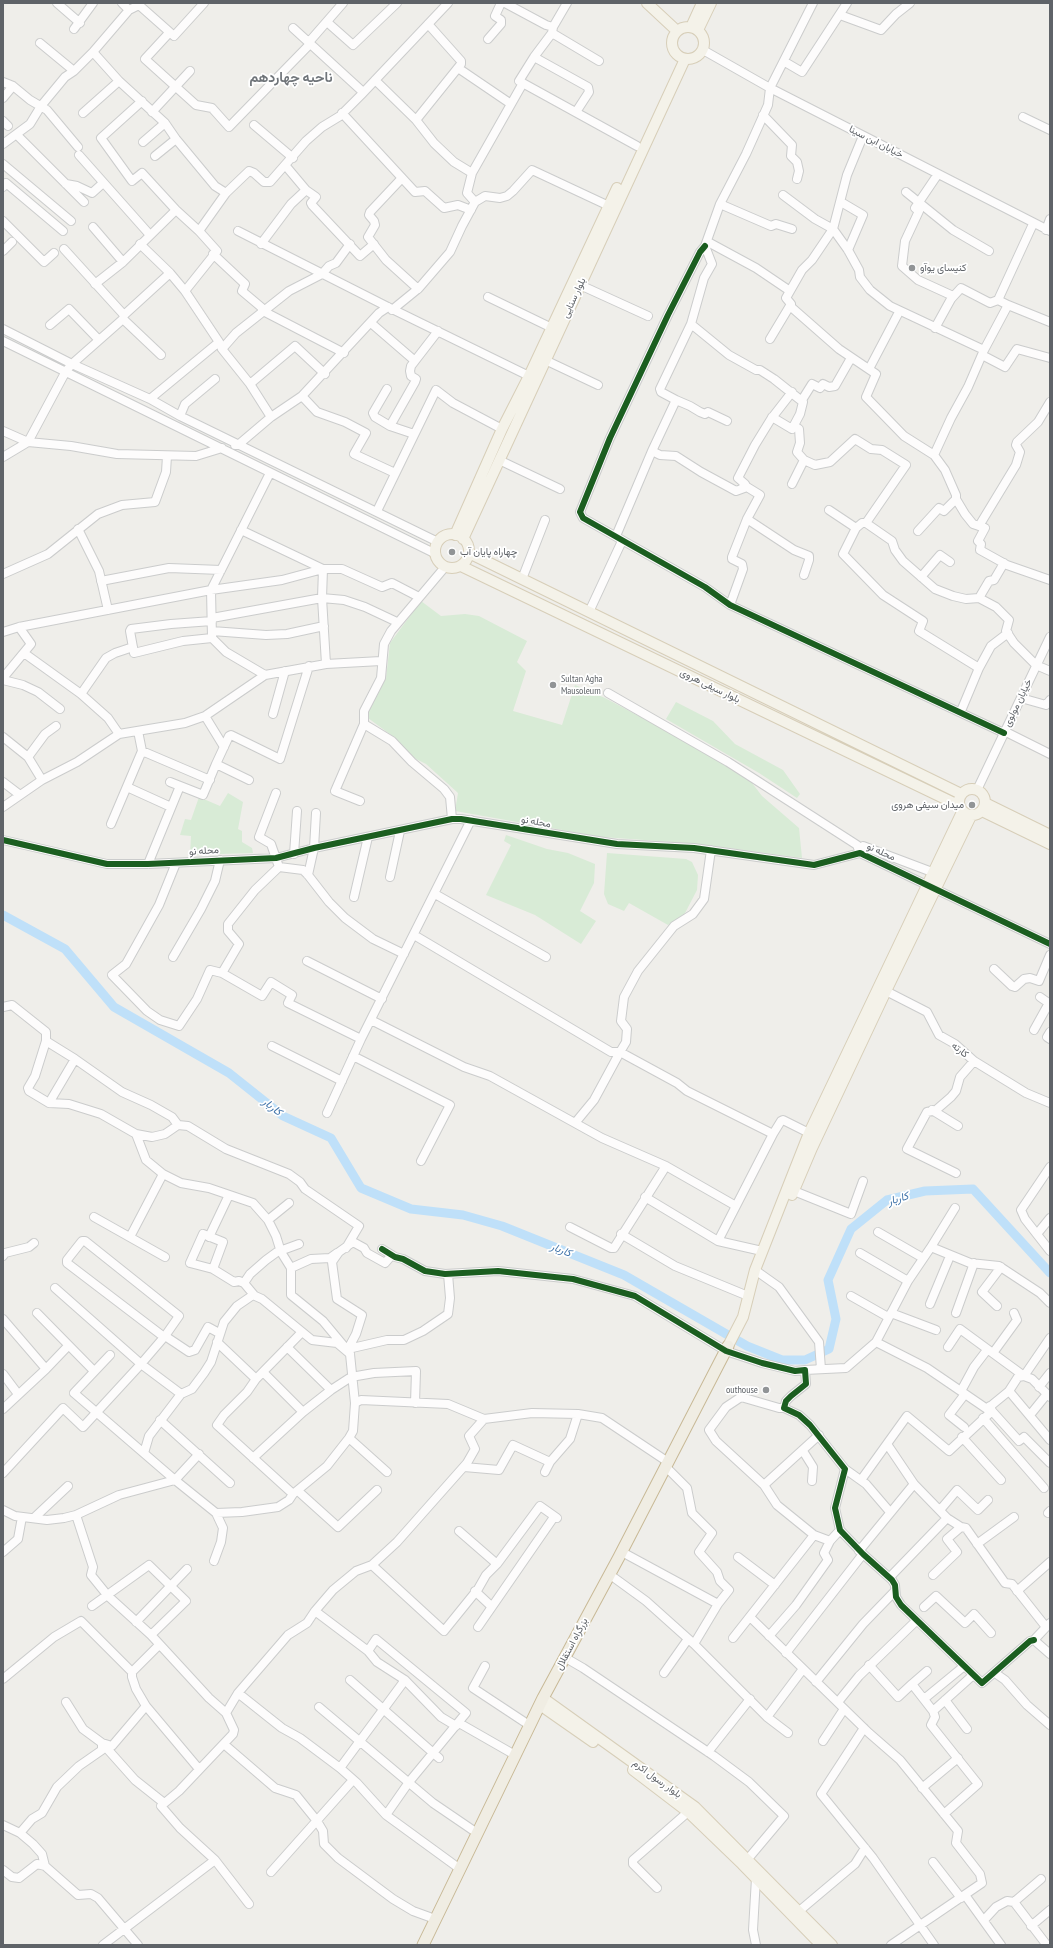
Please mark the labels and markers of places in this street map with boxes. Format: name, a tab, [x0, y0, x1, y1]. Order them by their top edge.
place label: کنیسای یوآو	[920, 262, 967, 274]
marker: کنیسای یوآو	[907, 263, 917, 273]
place label: چهاراه پایان آب	[460, 546, 518, 558]
marker: چهاراه پایان آب	[447, 547, 457, 557]
place label: Sultan Agha Mausoleum	[561, 673, 603, 696]
marker: Sultan Agha Mausoleum	[548, 680, 558, 690]
place label: میدان سیفی هروی	[891, 799, 964, 811]
marker: میدان سیفی هروی	[967, 800, 977, 810]
place label: outhouse	[726, 1384, 758, 1396]
marker: outhouse	[761, 1385, 771, 1395]

